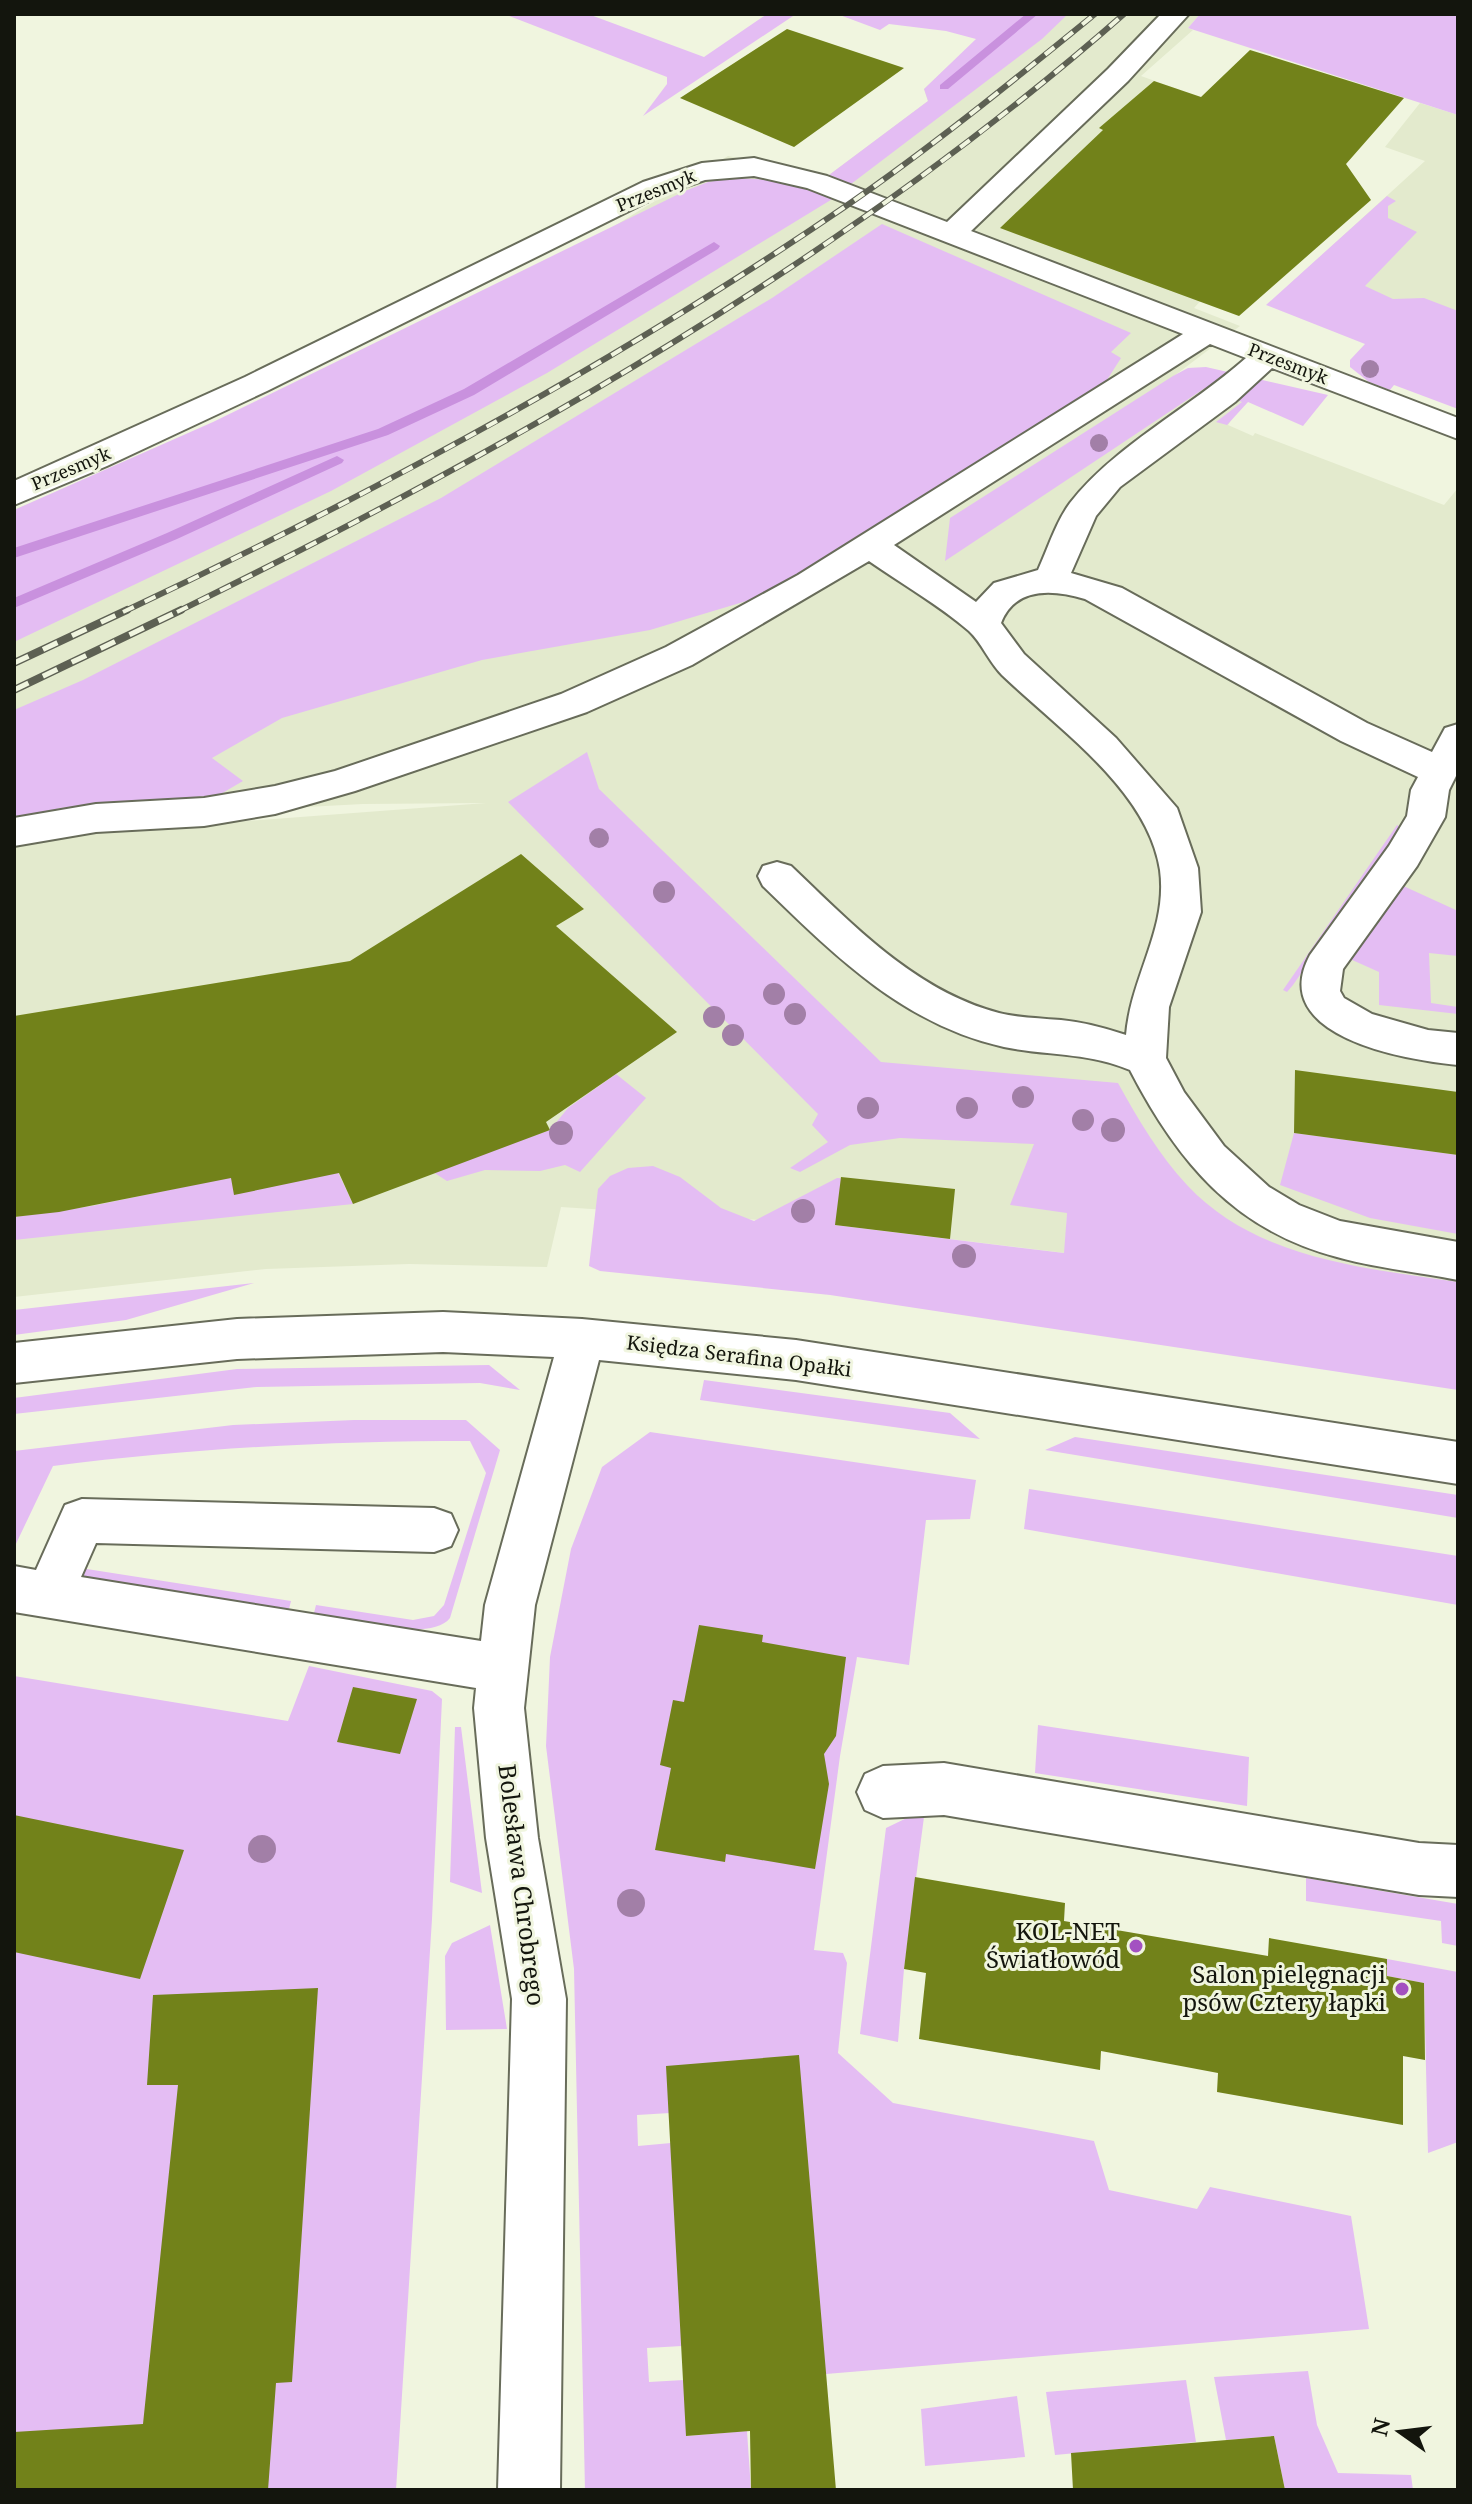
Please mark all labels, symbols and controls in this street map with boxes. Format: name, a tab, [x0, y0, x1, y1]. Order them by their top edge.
street label: Przesmyk	[612, 163, 699, 217]
street label: Przesmyk	[1245, 337, 1332, 389]
street label: Przesmyk	[27, 441, 114, 495]
street label: Księdza Serafina Opałki	[625, 1328, 854, 1383]
street label: Bolesława Chrobrego	[491, 1762, 554, 2007]
place label: KOL-NET Światłowód	[986, 1914, 1120, 1975]
marker: KOL-NET Światłowód	[1127, 1937, 1145, 1955]
place label: Salon pielęgnacji psów Cztery łapki	[1183, 1957, 1386, 2018]
marker: Salon pielęgnacji psów Cztery łapki	[1393, 1980, 1411, 1998]
north arrow	[1360, 2392, 1440, 2472]
text: N	[1363, 2415, 1396, 2439]

